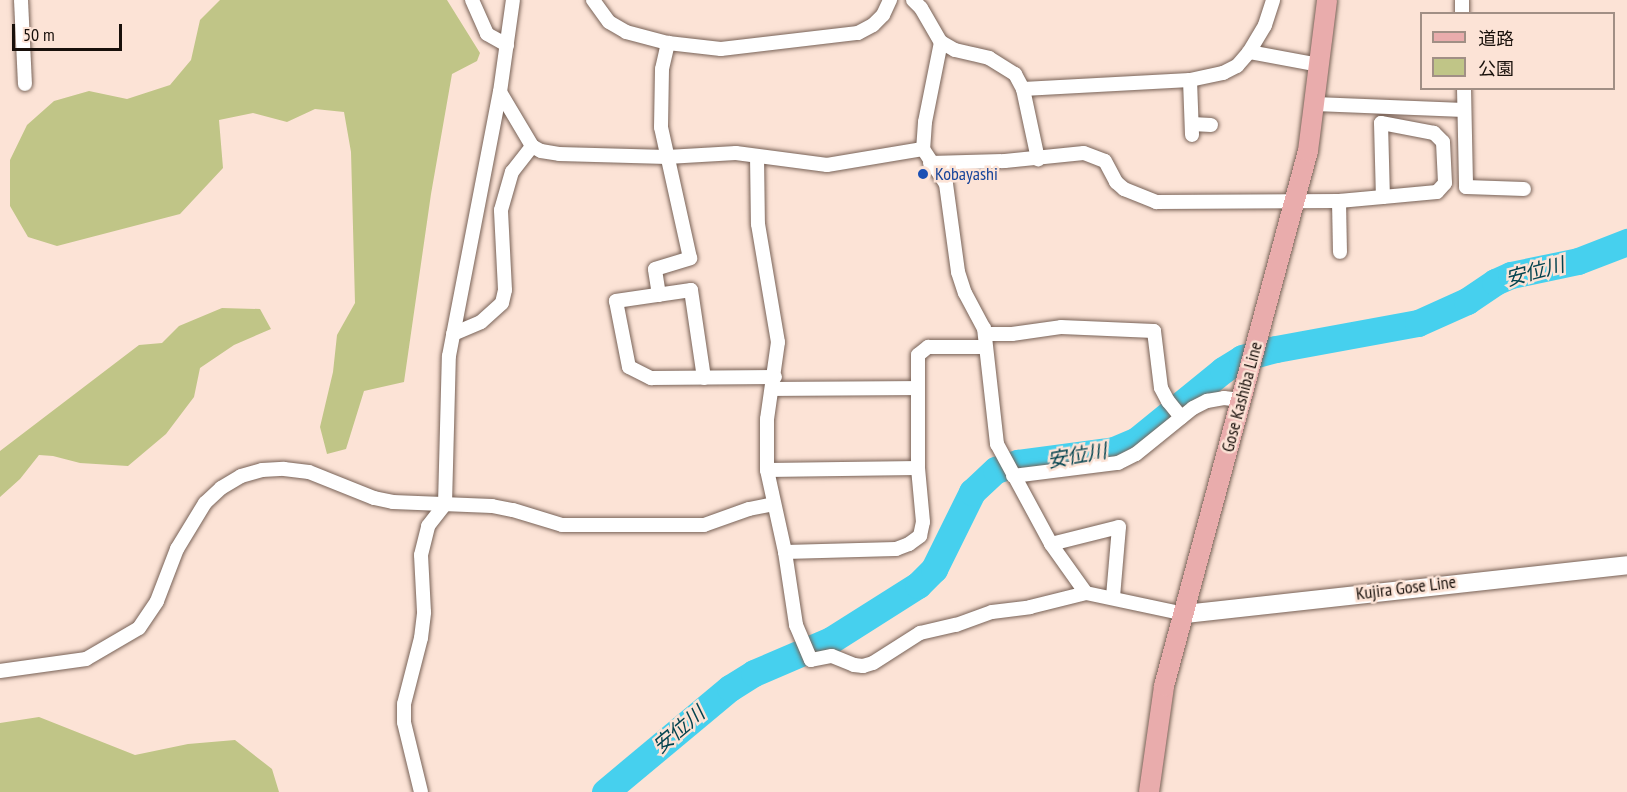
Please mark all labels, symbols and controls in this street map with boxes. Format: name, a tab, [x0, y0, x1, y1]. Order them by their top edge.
scale bar	[15, 12, 124, 50]
legend	[1420, 12, 1615, 90]
text: 50 m	[23, 23, 55, 46]
text: 道路	[1478, 27, 1514, 50]
text: 公園	[1478, 57, 1514, 80]
place label: Kobayashi	[935, 163, 998, 185]
marker: Kobayashi	[916, 167, 930, 181]
water label: 安位川	[1503, 253, 1567, 291]
street label: Gose Kashiba Line	[1217, 340, 1267, 454]
water label: 安位川	[1045, 439, 1109, 473]
street label: Kujira Gose Line	[1355, 571, 1457, 605]
water label: 安位川	[648, 702, 710, 758]

